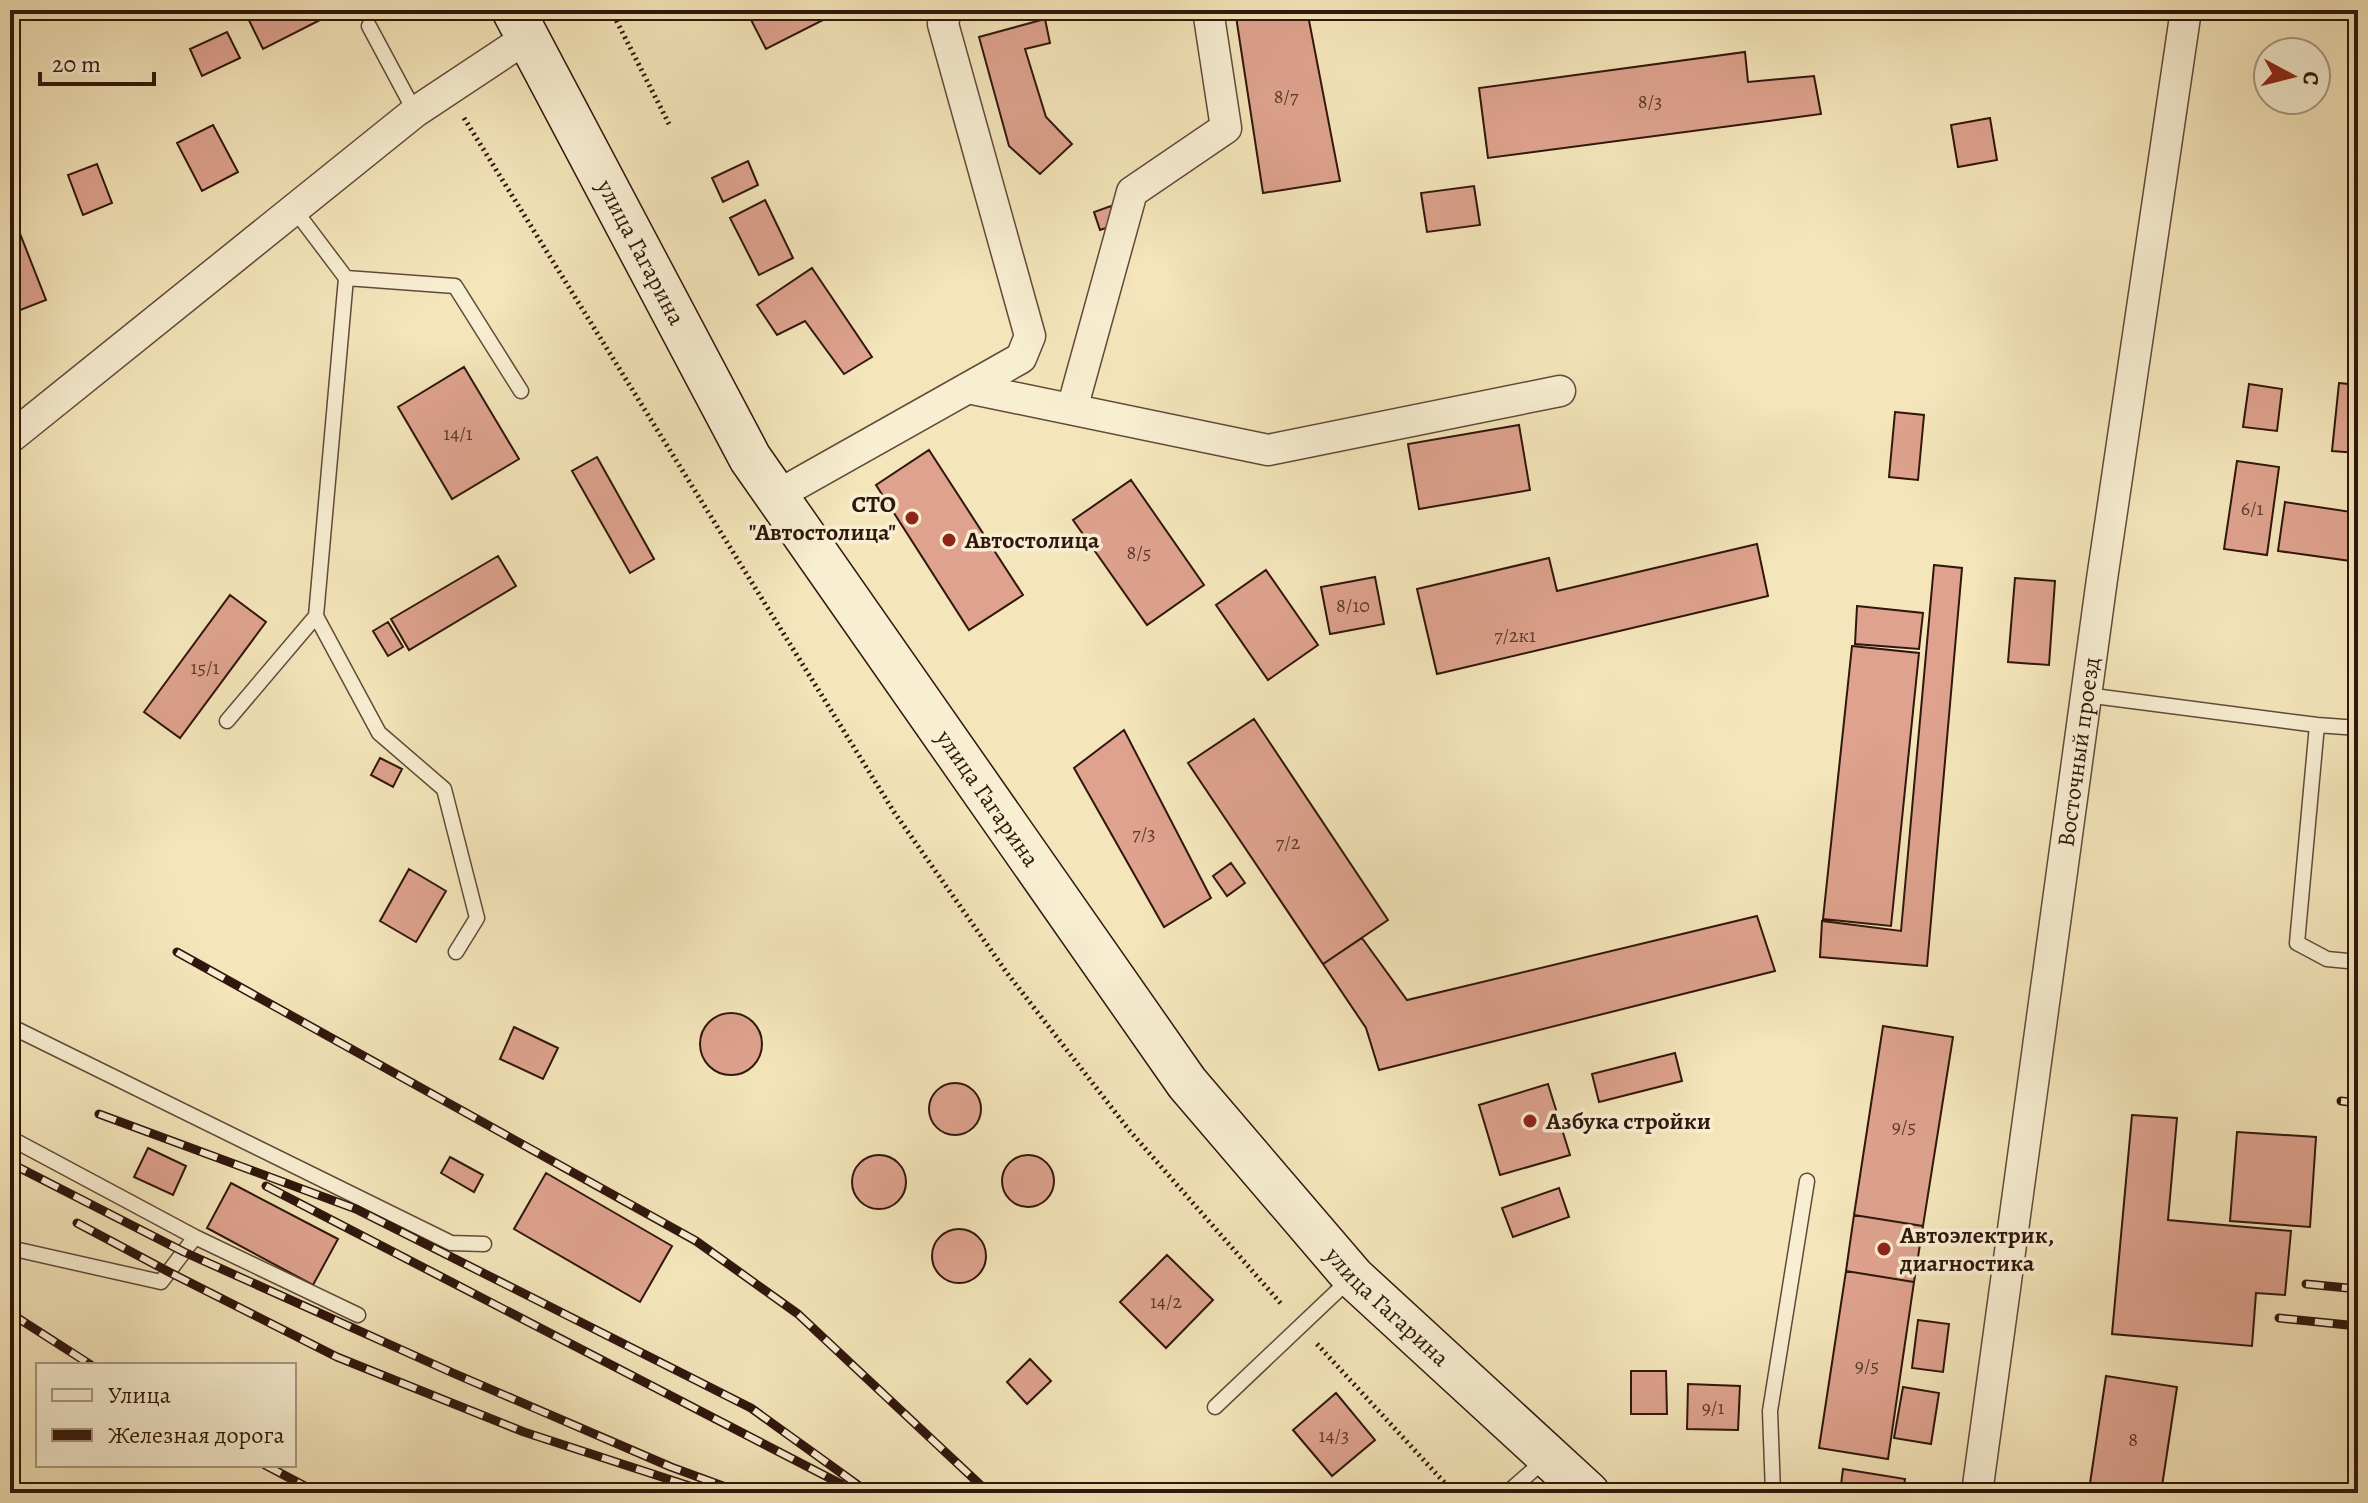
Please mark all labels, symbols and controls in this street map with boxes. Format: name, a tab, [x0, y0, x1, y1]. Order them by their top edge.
scale bar	[40, 36, 154, 86]
north arrow	[2252, 36, 2332, 116]
text: 20 m	[52, 48, 101, 80]
text: С	[2295, 70, 2327, 87]
house number: 8/7	[1274, 83, 1299, 110]
house number: 8/3	[1638, 88, 1662, 115]
street label: улица Гагарина	[589, 173, 693, 331]
house number: 14/1	[443, 420, 473, 447]
place label: СТО "Автостолица"	[749, 488, 896, 548]
house number: 6/1	[2241, 495, 2263, 522]
marker: СТО "Автостолица"	[903, 509, 921, 527]
place label: Автостолица	[964, 524, 1100, 556]
marker: Автостолица	[940, 531, 958, 549]
house number: 8/5	[1127, 539, 1151, 566]
house number: 8/10	[1336, 592, 1370, 619]
house number: 7/2к1	[1494, 622, 1536, 649]
house number: 15/1	[191, 654, 220, 681]
street label: Восточный проезд	[2050, 655, 2107, 849]
street label: улица Гагарина	[928, 723, 1047, 873]
house number: 7/3	[1132, 820, 1156, 847]
house number: 7/2	[1276, 829, 1301, 856]
place label: Азбука стройки	[1545, 1105, 1711, 1137]
marker: Азбука стройки	[1521, 1112, 1539, 1130]
house number: 9/5	[1892, 1113, 1916, 1140]
place label: Автоэлектрик, диагностика	[1899, 1219, 2054, 1279]
street label: улица Гагарина	[1317, 1239, 1456, 1374]
marker: Автоэлектрик, диагностика	[1875, 1240, 1893, 1258]
house number: 14/2	[1150, 1288, 1182, 1315]
house number: 9/5	[1855, 1352, 1879, 1379]
legend	[36, 1363, 296, 1467]
text: Улица	[108, 1379, 171, 1411]
house number: 9/1	[1702, 1394, 1724, 1421]
text: Железная дорога	[108, 1419, 284, 1451]
house number: 14/3	[1319, 1422, 1349, 1449]
house number: 8	[2128, 1426, 2138, 1453]

